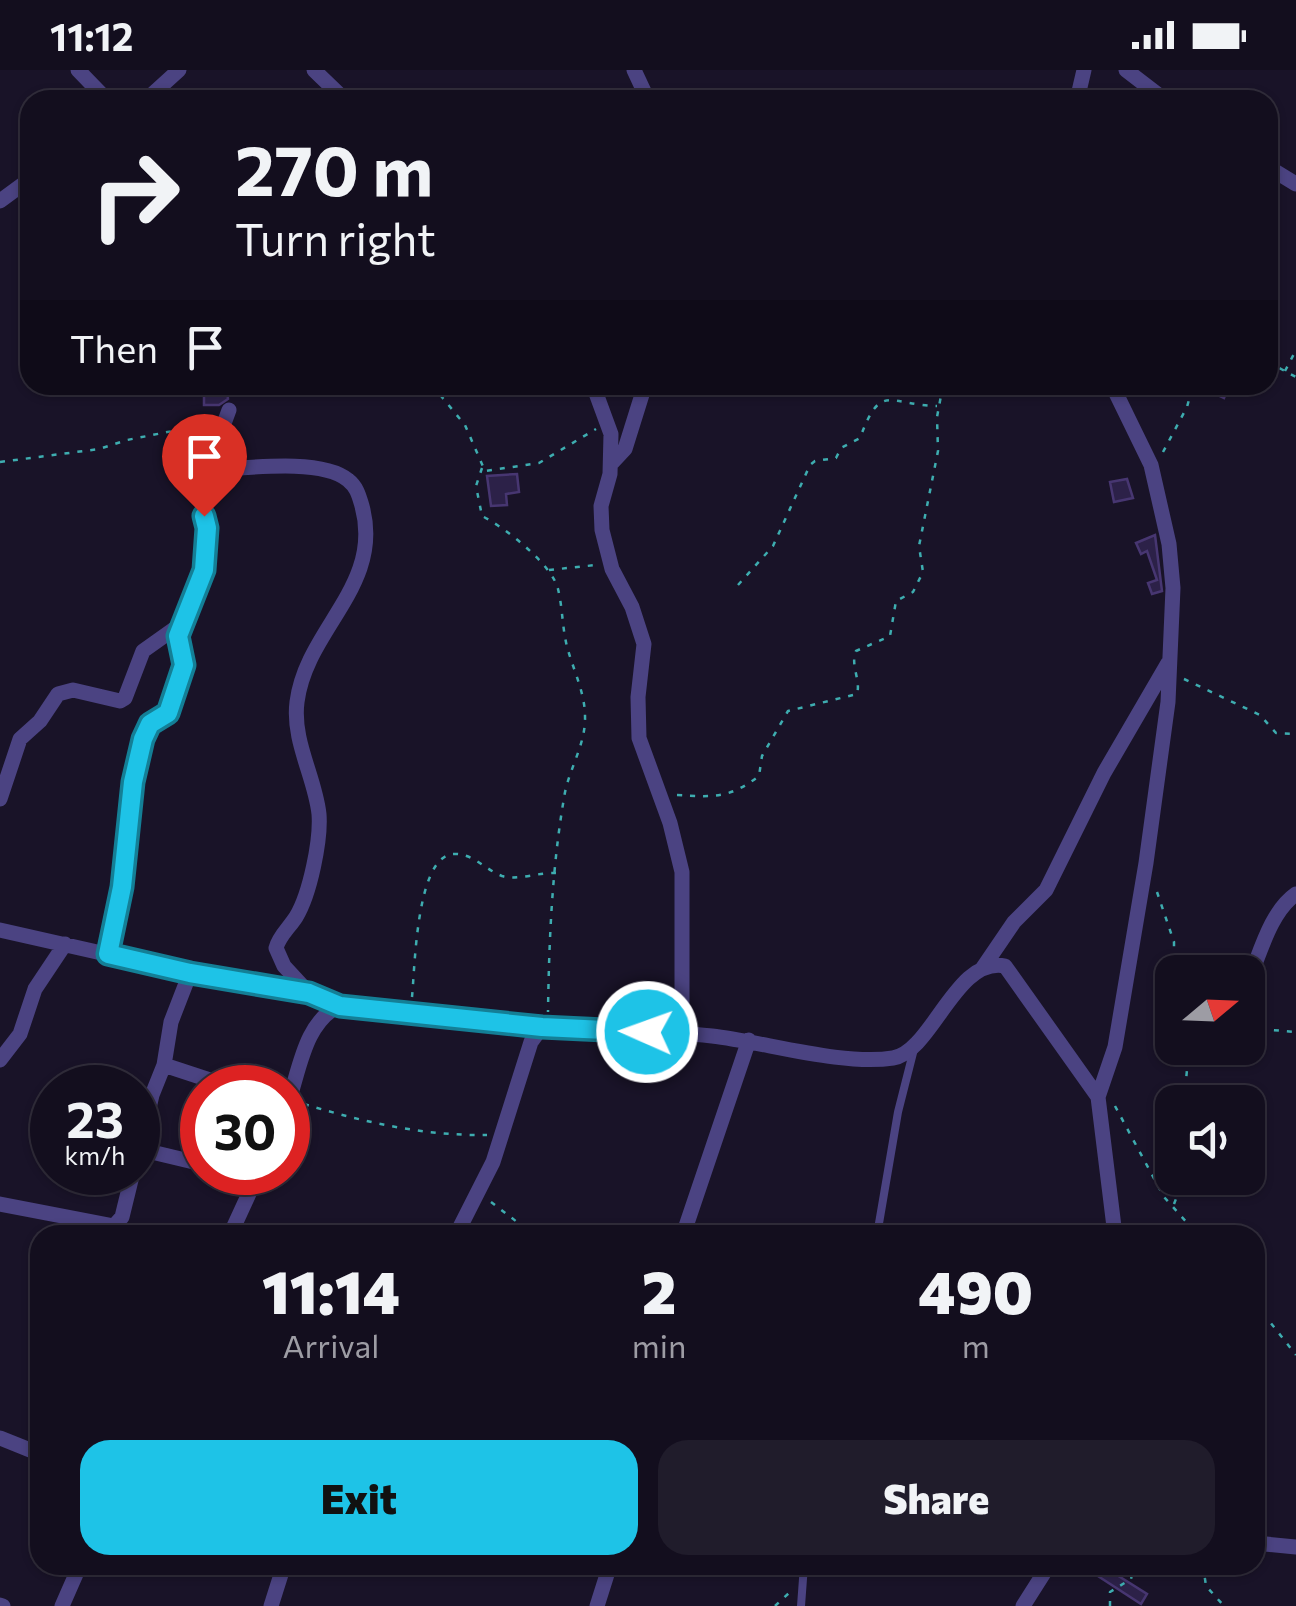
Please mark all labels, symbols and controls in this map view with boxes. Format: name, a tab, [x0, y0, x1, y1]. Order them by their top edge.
text: 11:12	[50, 12, 133, 59]
text: 270 m	[235, 125, 433, 210]
icon: right	[70, 130, 200, 260]
text: Turn right	[235, 210, 436, 265]
icon: arrive	[178, 320, 233, 375]
text: Then	[70, 324, 158, 371]
pin	[162, 414, 247, 517]
icon: arrive	[177, 429, 232, 484]
north arrow	[1155, 955, 1265, 1065]
map controls	[1155, 955, 1265, 1195]
position arrow	[595, 980, 699, 1084]
speed limit sign: 30	[180, 1065, 310, 1195]
button: sound	[1155, 1085, 1265, 1195]
text: 23	[66, 1087, 124, 1148]
text: km/h	[65, 1140, 125, 1170]
text: 11:14	[262, 1253, 400, 1326]
text: 2	[642, 1253, 676, 1326]
text: 490	[918, 1253, 1033, 1326]
text: Arrival	[282, 1325, 379, 1365]
text: min	[632, 1325, 686, 1365]
text: m	[962, 1325, 990, 1365]
button: Exit	[80, 1440, 638, 1555]
button: Share	[658, 1440, 1215, 1555]

